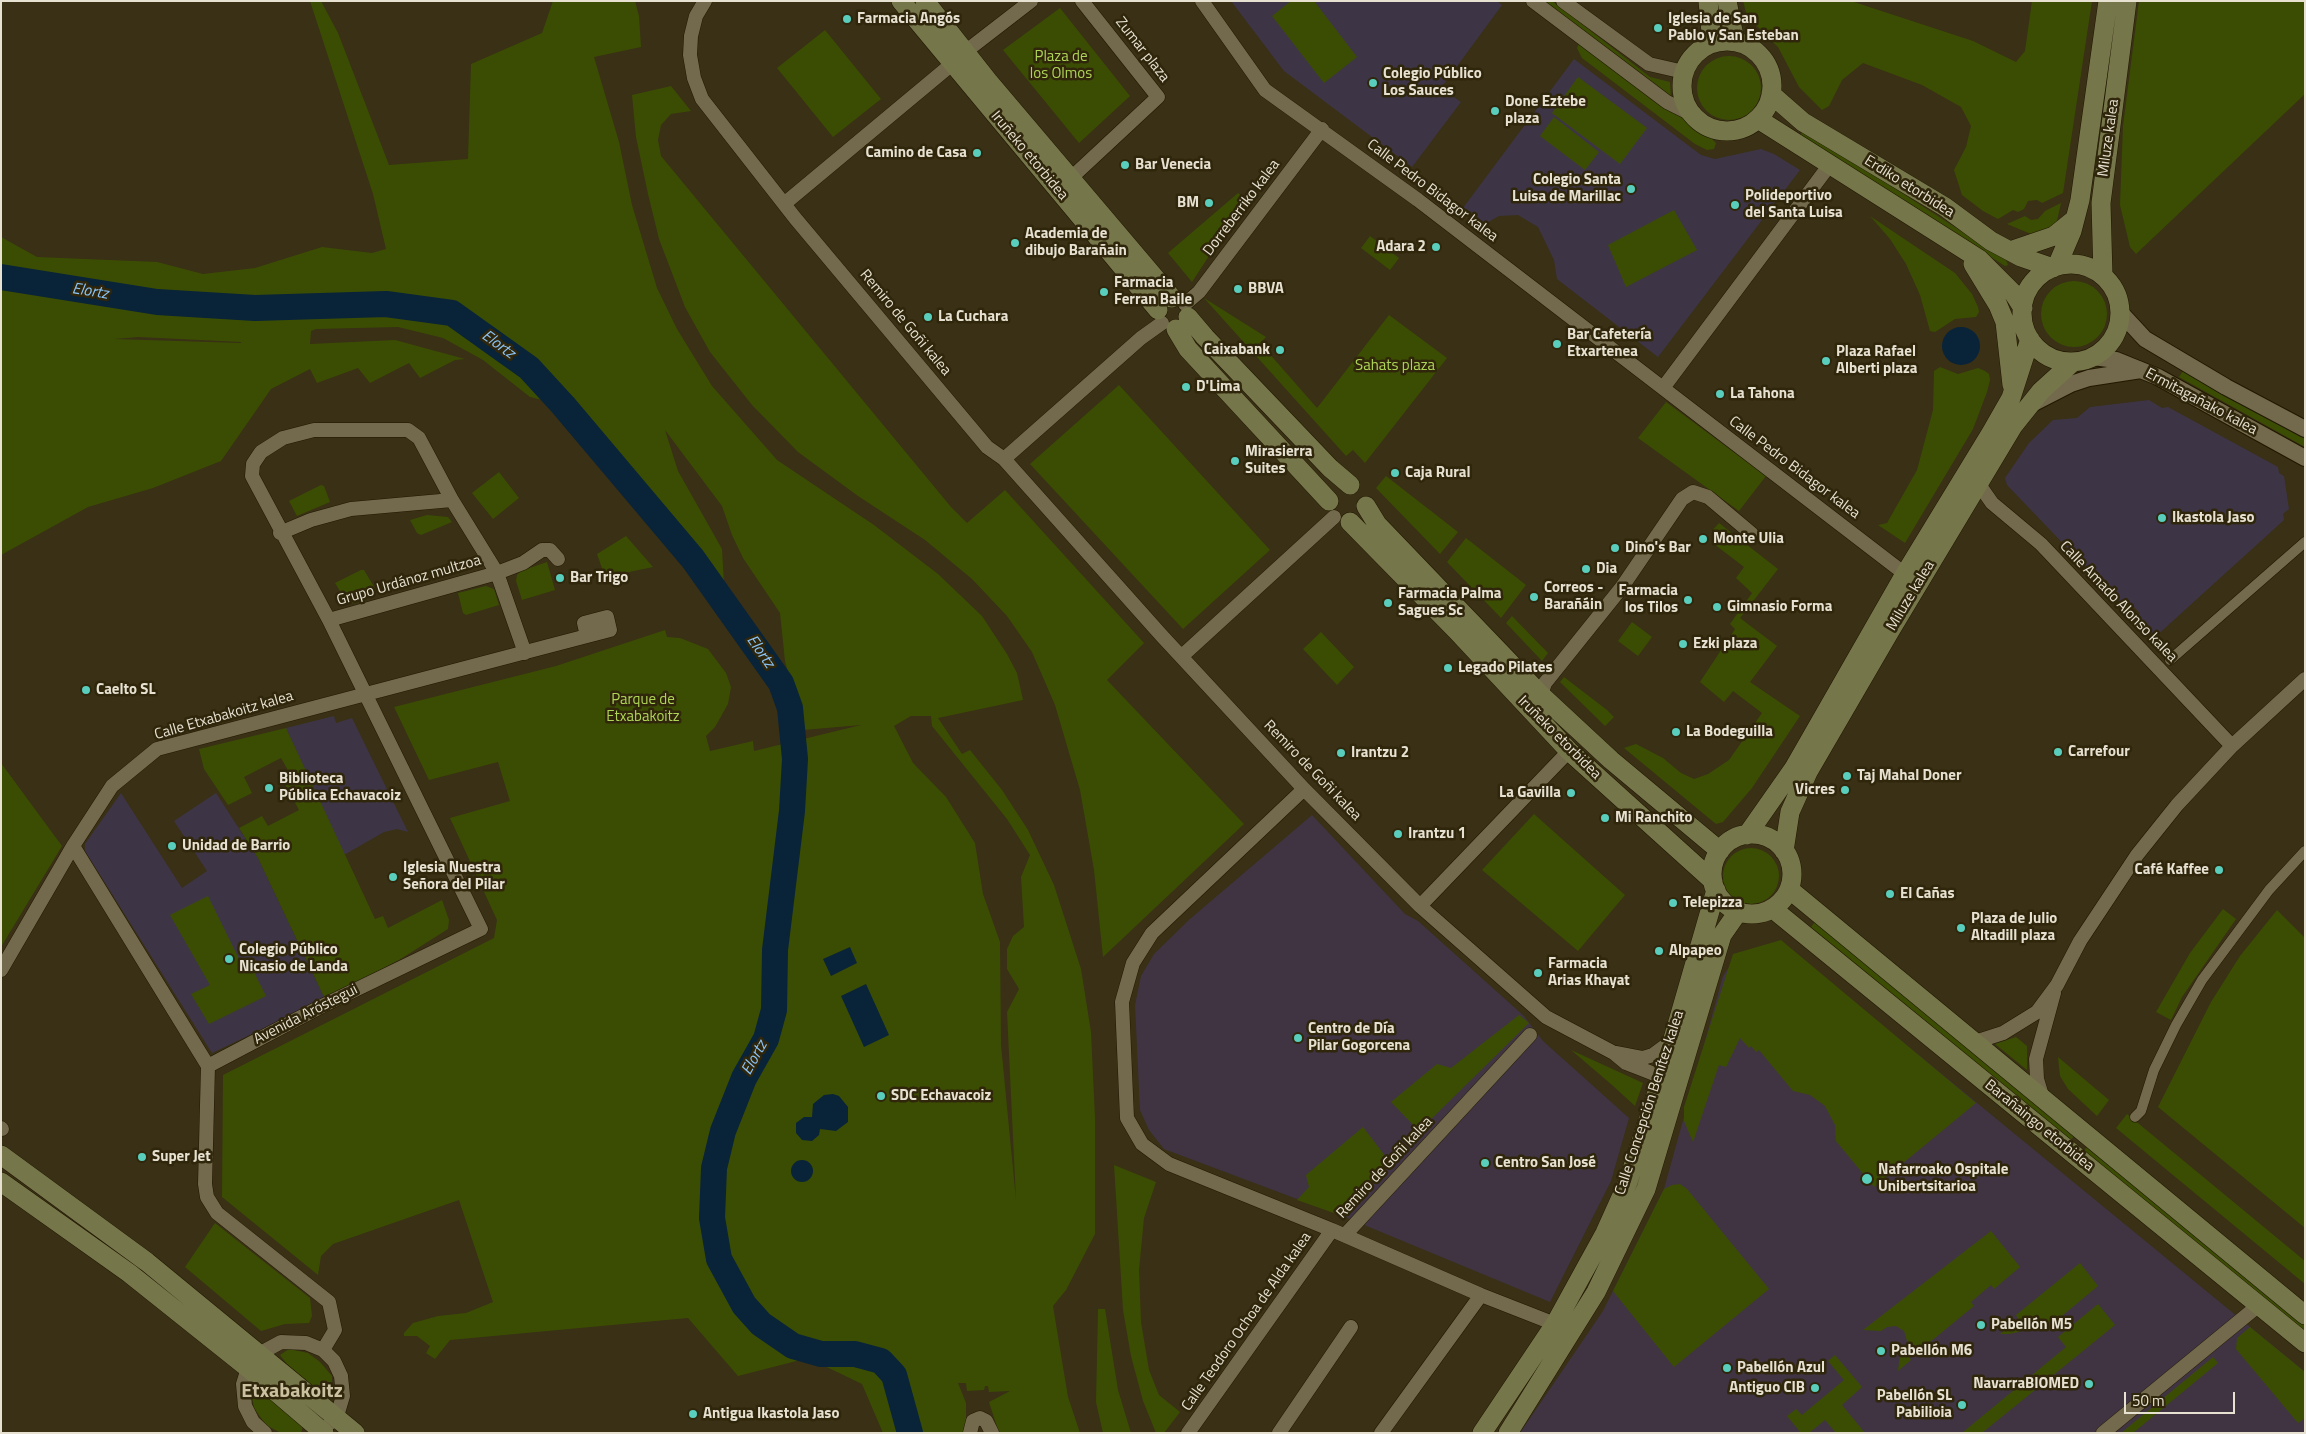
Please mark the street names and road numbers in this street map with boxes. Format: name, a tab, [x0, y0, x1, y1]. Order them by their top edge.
street label: Zumar plaza	[1111, 14, 1173, 86]
street label: Miluze kalea	[2095, 98, 2123, 178]
street label: Iruñeko etorbidea	[986, 108, 1072, 204]
street label: Calle Pedro Bidagor kalea	[1363, 136, 1501, 246]
street label: Erdiko etorbidea	[1861, 152, 1957, 222]
street label: Dorreberriko kalea	[1200, 156, 1284, 260]
street label: Remiro de Goñi kalea	[855, 266, 955, 380]
street label: Ermitagañako kalea	[2142, 365, 2260, 439]
street label: Calle Pedro Bidagor kalea	[1725, 413, 1863, 523]
street label: Calle Amado Alonso kalea	[2055, 538, 2181, 666]
street label: Grupo Urdánoz multzoa	[335, 552, 483, 610]
street label: Miluze kalea	[1883, 558, 1939, 634]
street label: Calle Etxabakoitz kalea	[153, 688, 295, 744]
street label: Iruñeko etorbidea	[1513, 692, 1605, 784]
street label: Remiro de Goñi kalea	[1259, 717, 1365, 825]
street label: Avenida Aróstegui	[251, 981, 361, 1049]
street label: Calle Concepción Benítez kalea	[1612, 1009, 1688, 1197]
street label: Barañaingo etorbidea	[1981, 1076, 2097, 1176]
street label: Remiro de Goñi kalea	[1333, 1113, 1437, 1223]
street label: Calle Teodoro Ochoa de Alda kalea	[1178, 1229, 1316, 1415]

